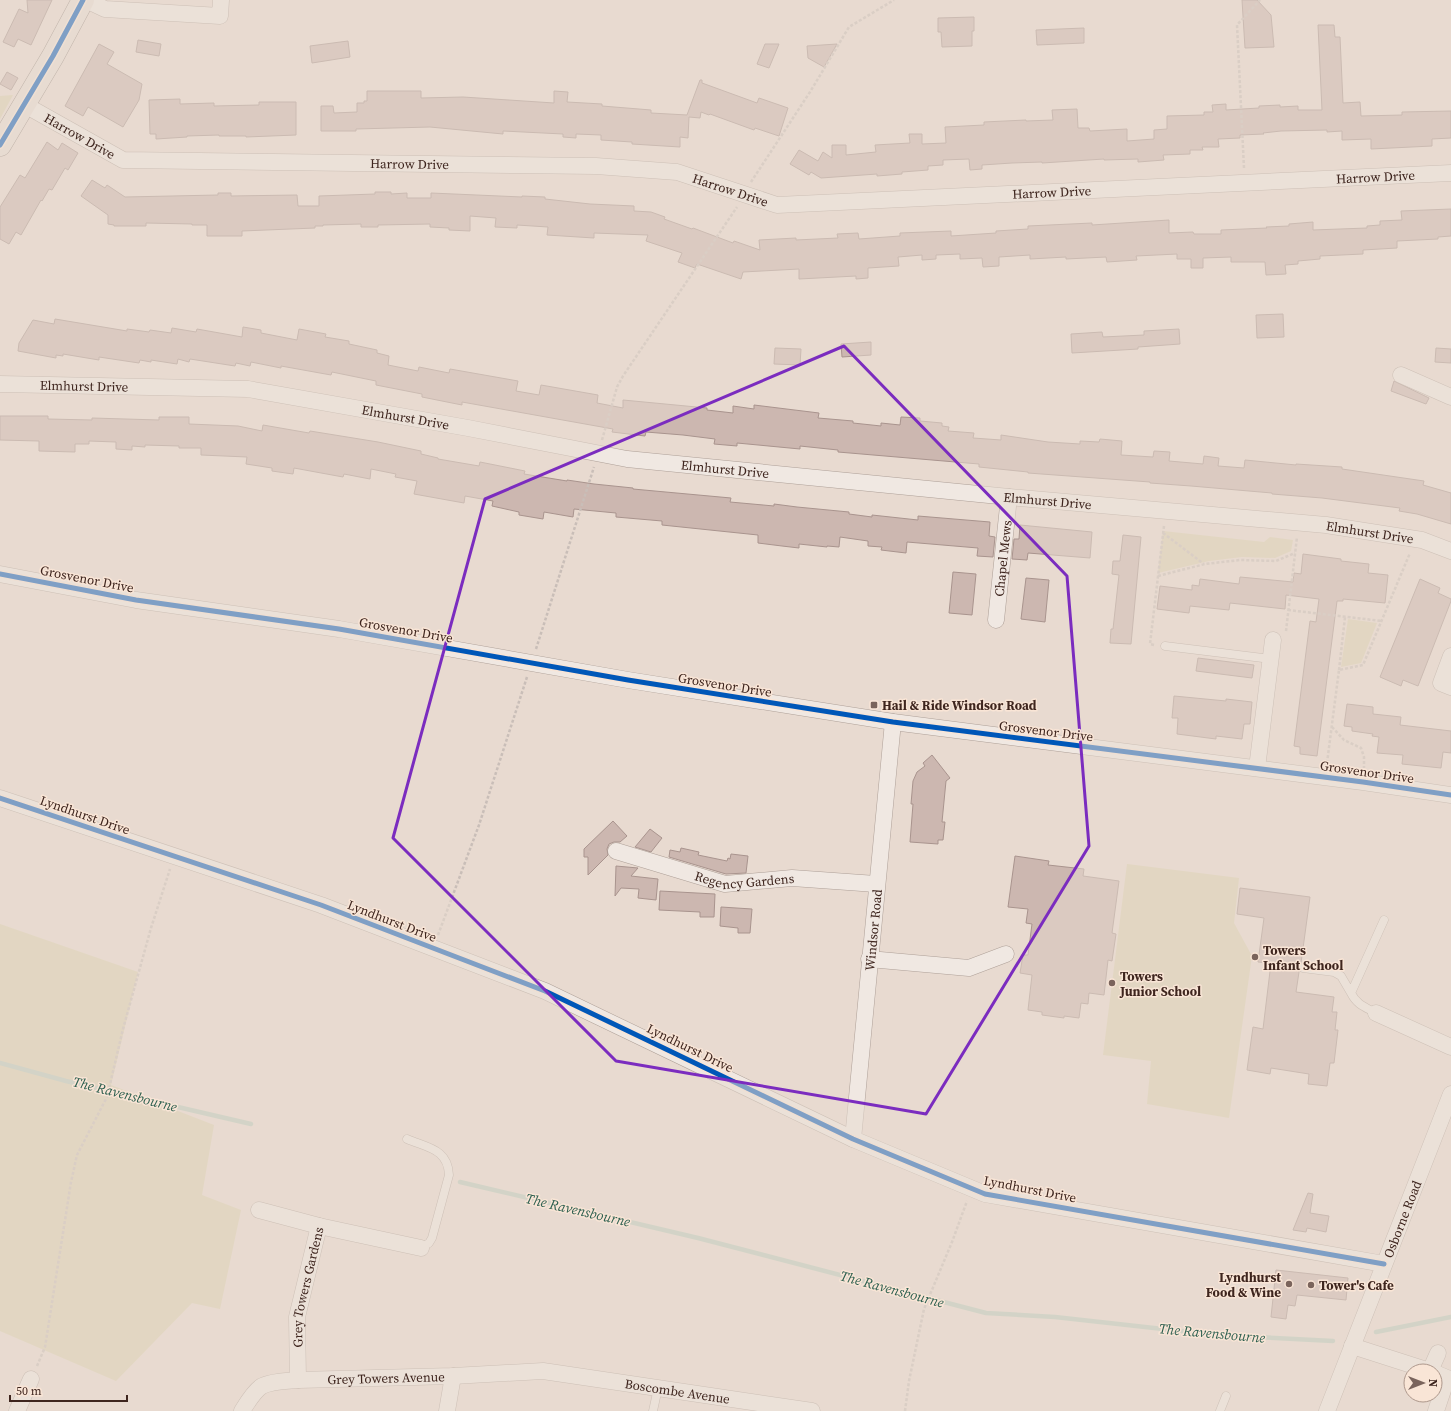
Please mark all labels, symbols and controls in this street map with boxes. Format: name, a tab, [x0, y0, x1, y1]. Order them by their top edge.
street label: Harrow Drive	[41, 109, 119, 163]
street label: Harrow Drive	[370, 155, 450, 173]
street label: Harrow Drive	[1336, 166, 1416, 187]
street label: Harrow Drive	[690, 169, 771, 210]
street label: Harrow Drive	[1012, 182, 1092, 202]
street label: Elmhurst Drive	[40, 376, 129, 395]
street label: Elmhurst Drive	[360, 401, 451, 433]
street label: Elmhurst Drive	[680, 456, 770, 482]
street label: Elmhurst Drive	[1003, 488, 1093, 513]
street label: Elmhurst Drive	[1325, 517, 1415, 547]
street label: Chapel Mews	[990, 519, 1015, 597]
street label: Grosvenor Drive	[39, 562, 136, 596]
street label: Grosvenor Drive	[358, 613, 455, 647]
street label: Grosvenor Drive	[677, 669, 774, 701]
place label: Hail & Ride Windsor Road	[882, 697, 1037, 714]
marker: Hail & Ride Windsor Road	[869, 700, 879, 710]
street label: Grosvenor Drive	[998, 717, 1094, 745]
street label: Grosvenor Drive	[1319, 757, 1416, 787]
street label: Lyndhurst Drive	[38, 792, 133, 838]
street label: Regency Gardens	[693, 867, 795, 893]
street label: Windsor Road	[861, 888, 885, 972]
street label: Lyndhurst Drive	[345, 896, 439, 946]
place label: Towers Infant School	[1263, 942, 1343, 974]
marker: Towers Infant School	[1250, 952, 1260, 962]
place label: Towers Junior School	[1119, 968, 1201, 1000]
marker: Towers Junior School	[1107, 978, 1117, 988]
street label: Lyndhurst Drive	[644, 1020, 736, 1076]
water label: The Ravensbourne	[71, 1071, 179, 1117]
street label: Lyndhurst Drive	[982, 1172, 1078, 1206]
street label: Osborne Road	[1379, 1177, 1425, 1260]
water label: The Ravensbourne	[524, 1188, 633, 1232]
street label: Grey Towers Gardens	[289, 1225, 327, 1348]
water label: The Ravensbourne	[838, 1266, 946, 1313]
place label: Lyndhurst Food & Wine	[1206, 1269, 1281, 1301]
place label: Tower's Cafe	[1319, 1277, 1394, 1294]
marker: Lyndhurst Food & Wine	[1284, 1279, 1294, 1289]
marker: Tower's Cafe	[1306, 1280, 1316, 1290]
water label: The Ravensbourne	[1158, 1318, 1266, 1348]
north arrow	[1403, 1363, 1443, 1403]
street label: Grey Towers Avenue	[327, 1368, 445, 1388]
street label: Boscombe Avenue	[624, 1375, 731, 1407]
scale bar	[10, 1377, 127, 1403]
text: N	[1425, 1379, 1440, 1387]
text: 50 m	[16, 1383, 42, 1399]

